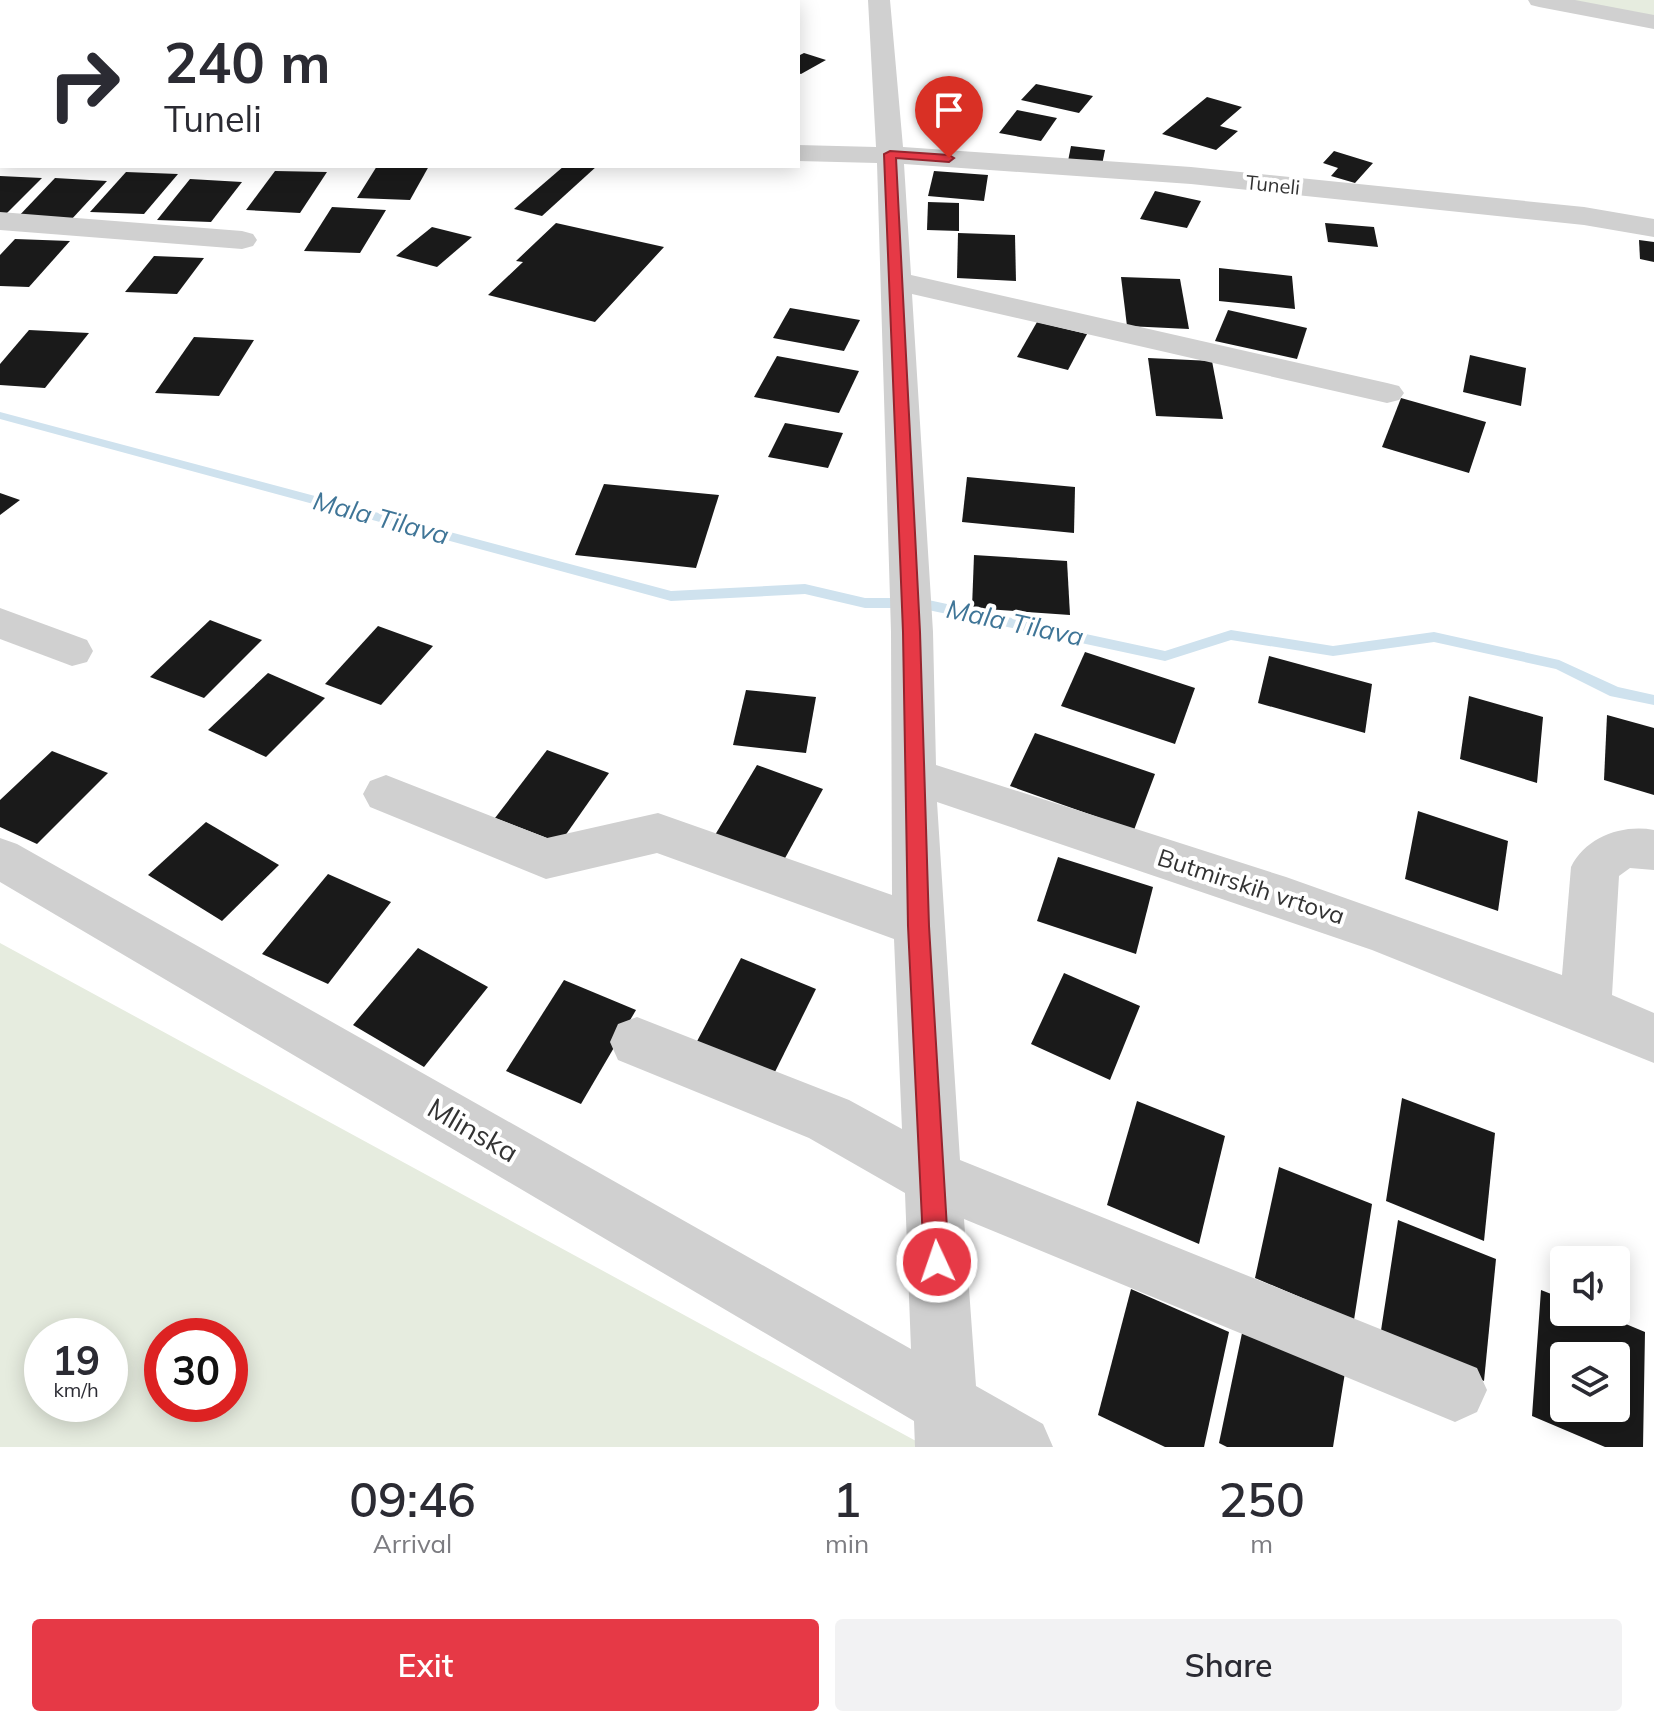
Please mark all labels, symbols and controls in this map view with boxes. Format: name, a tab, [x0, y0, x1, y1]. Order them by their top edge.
text: 240 m	[164, 27, 331, 97]
icon: right	[32, 32, 136, 136]
pin	[915, 76, 983, 158]
icon: arrive	[927, 88, 971, 132]
text: Tuneli	[164, 96, 262, 141]
street label: Tuneli	[1245, 169, 1301, 200]
water label: Mala Tilava	[310, 484, 453, 551]
water label: Mala Tilava	[944, 592, 1087, 653]
street label: Butmirskih vrtova	[1154, 842, 1349, 930]
street label: Mlinska	[422, 1090, 525, 1169]
position arrow	[895, 1220, 979, 1304]
map controls	[1550, 1246, 1630, 1422]
button: sound	[1550, 1246, 1630, 1326]
speed limit sign: 30	[144, 1318, 248, 1422]
text: 19	[52, 1335, 100, 1385]
button: layers	[1550, 1342, 1630, 1422]
text: km/h	[53, 1377, 99, 1402]
text: 09:46	[349, 1469, 476, 1529]
text: 1	[833, 1469, 861, 1529]
text: 250	[1218, 1469, 1305, 1529]
text: Arrival	[373, 1527, 452, 1560]
text: min	[825, 1527, 869, 1560]
text: m	[1250, 1527, 1273, 1560]
button: Exit	[32, 1619, 819, 1711]
button: Share	[835, 1619, 1622, 1711]

